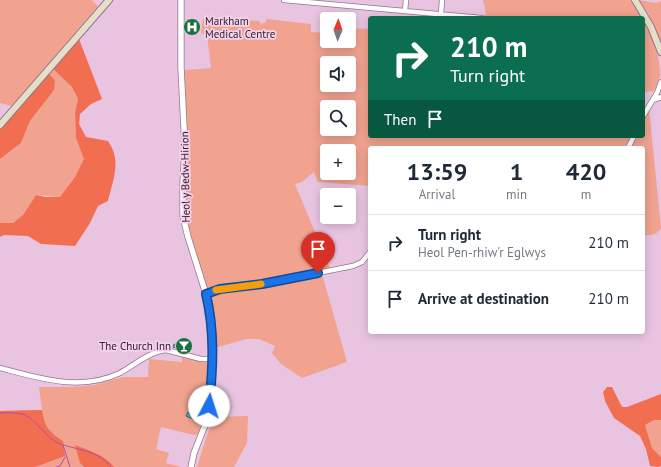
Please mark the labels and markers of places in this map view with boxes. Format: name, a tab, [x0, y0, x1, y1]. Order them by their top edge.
place label: Markham Medical Centre	[205, 14, 276, 41]
hospital icon: Markham Medical Centre	[182, 17, 202, 37]
pin	[301, 232, 335, 273]
bar icon: The Church Inn	[174, 336, 194, 356]
place label: The Church Inn	[99, 339, 171, 353]

